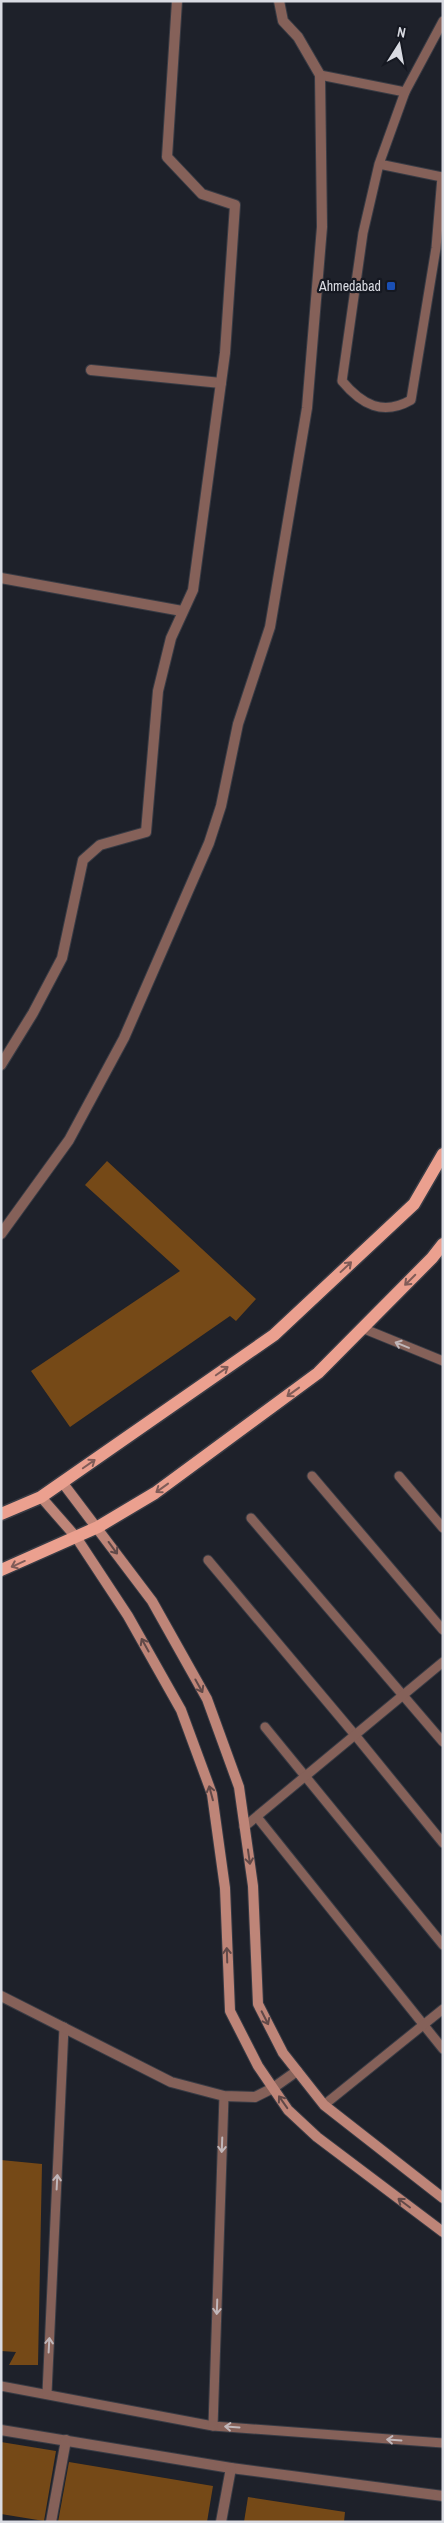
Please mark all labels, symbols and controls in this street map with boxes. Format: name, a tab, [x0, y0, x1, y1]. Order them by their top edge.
north arrow	[374, 20, 424, 70]
text: N	[396, 23, 407, 42]
place label: Ahmedabad	[318, 277, 381, 295]
marker: Ahmedabad	[385, 280, 397, 292]
one-way arrow	[340, 1261, 353, 1273]
one-way arrow	[404, 1274, 416, 1286]
one-way arrow	[395, 1340, 410, 1349]
one-way arrow	[215, 1366, 229, 1376]
one-way arrow	[286, 1387, 300, 1397]
one-way arrow	[81, 1459, 95, 1469]
one-way arrow	[155, 1483, 169, 1493]
one-way arrow	[108, 1541, 118, 1555]
one-way arrow	[11, 1559, 26, 1569]
one-way arrow	[140, 1638, 150, 1653]
one-way arrow	[195, 1678, 205, 1692]
one-way arrow	[205, 1786, 215, 1802]
one-way arrow	[244, 1849, 254, 1865]
one-way arrow	[223, 1947, 232, 1963]
one-way arrow	[261, 2010, 270, 2025]
one-way arrow	[278, 2096, 288, 2110]
one-way arrow	[217, 2136, 227, 2153]
one-way arrow	[52, 2175, 61, 2191]
one-way arrow	[397, 2198, 411, 2208]
one-way arrow	[212, 2299, 221, 2315]
one-way arrow	[44, 2337, 53, 2353]
one-way arrow	[224, 2423, 240, 2432]
one-way arrow	[386, 2435, 402, 2444]

